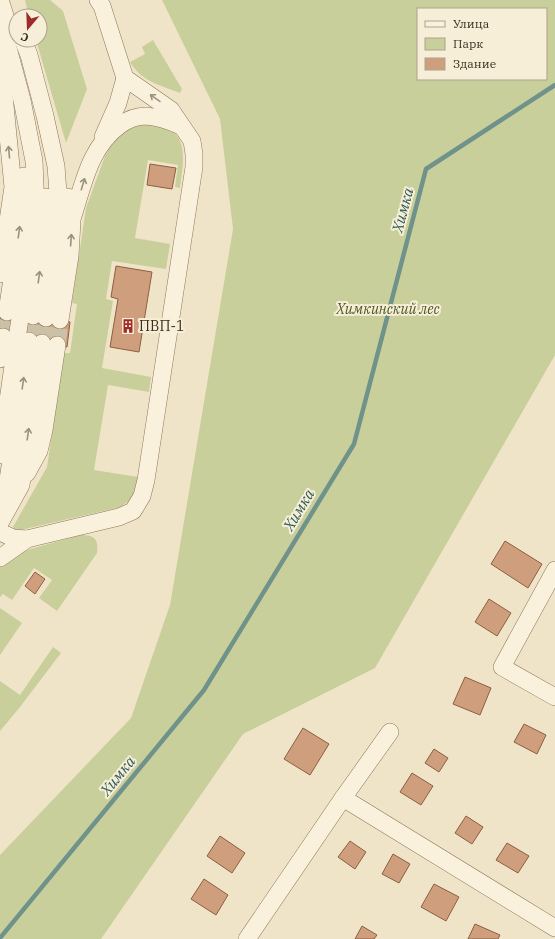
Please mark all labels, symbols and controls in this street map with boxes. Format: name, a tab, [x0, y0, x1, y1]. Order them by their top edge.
north arrow	[8, 8, 48, 48]
legend	[417, 8, 547, 80]
text: Улица	[453, 16, 490, 31]
text: С	[19, 30, 30, 45]
text: Парк	[453, 36, 483, 51]
text: Здание	[453, 56, 496, 71]
one-way arrow	[150, 94, 161, 102]
one-way arrow	[6, 146, 13, 159]
one-way arrow	[80, 177, 87, 190]
water label: Химка	[387, 185, 418, 235]
one-way arrow	[15, 226, 23, 239]
one-way arrow	[67, 234, 74, 247]
one-way arrow	[35, 271, 43, 284]
park label: Химкинский лес	[335, 300, 440, 318]
place label: ПВП-1	[139, 317, 184, 335]
building icon: ПВП-1	[120, 318, 136, 334]
one-way arrow	[19, 377, 27, 390]
one-way arrow	[24, 428, 32, 441]
water label: Химка	[278, 485, 319, 535]
water label: Химка	[95, 752, 140, 800]

